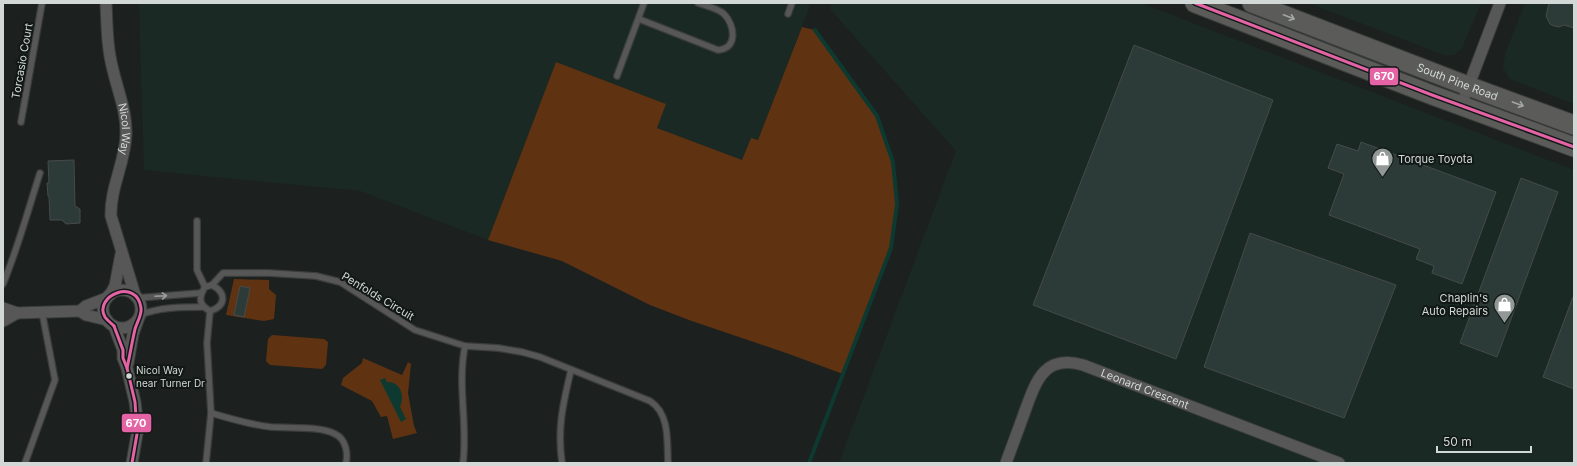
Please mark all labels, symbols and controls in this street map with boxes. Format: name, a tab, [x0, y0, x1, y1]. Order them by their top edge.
one-way arrow	[1282, 14, 1294, 21]
street label: Torcasio Court	[8, 22, 36, 100]
street label: South Pine Road	[1415, 60, 1500, 103]
line badge: 670	[1369, 67, 1399, 86]
text: 670	[1374, 69, 1394, 83]
one-way arrow	[1512, 101, 1524, 109]
street label: Nicol Way	[115, 102, 133, 156]
shop icon: Torque Toyota	[1369, 146, 1395, 179]
place label: Torque Toyota	[1398, 152, 1473, 166]
street label: Penfolds Circuit	[339, 269, 417, 323]
place label: Chaplin's Auto Repairs	[1422, 291, 1488, 318]
shop icon: Chaplin's Auto Repairs	[1491, 291, 1517, 324]
one-way arrow	[154, 292, 167, 300]
place label: Nicol Way near Turner Dr	[136, 364, 205, 389]
street label: Leonard Crescent	[1099, 366, 1191, 412]
marker: Nicol Way near Turner Dr	[124, 371, 134, 381]
line badge: 670	[121, 413, 152, 433]
text: 670	[126, 416, 146, 430]
scale bar	[1437, 428, 1531, 454]
text: 50 m	[1443, 434, 1472, 449]

